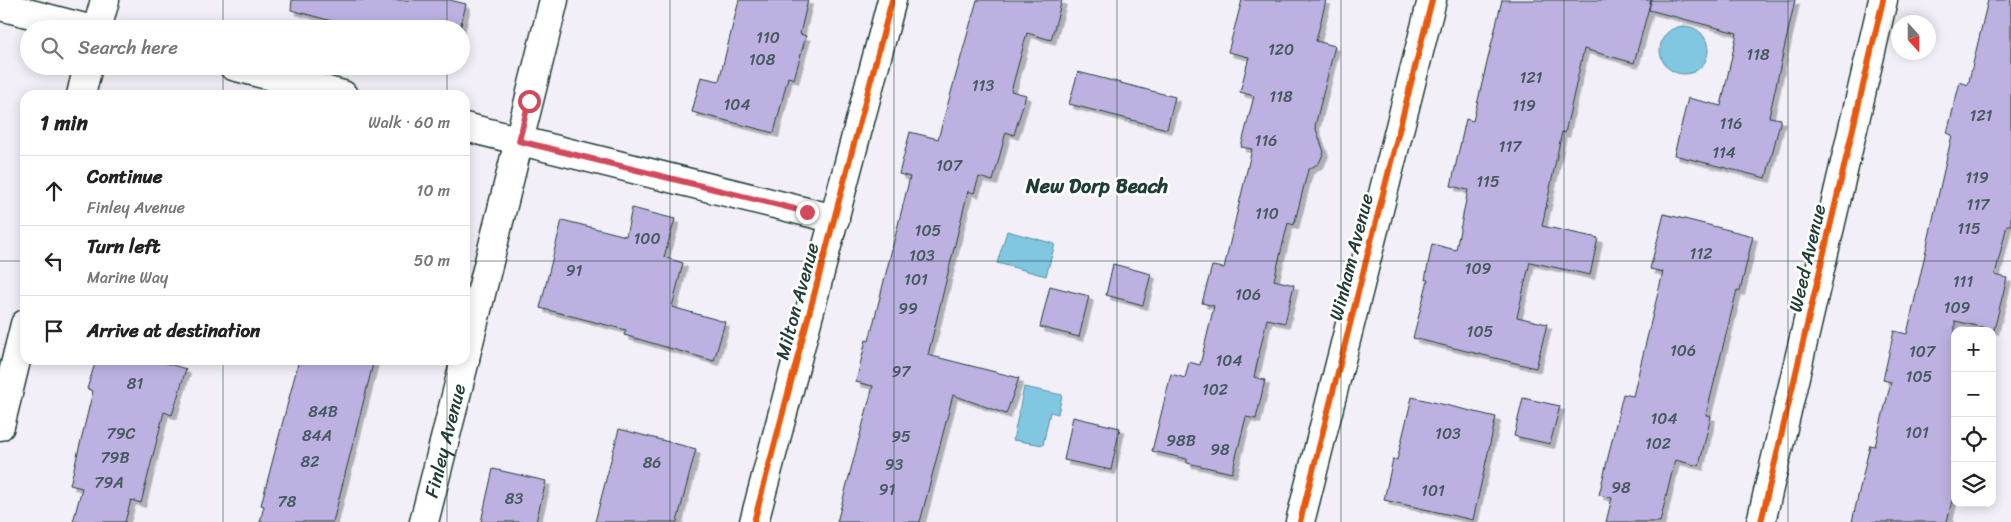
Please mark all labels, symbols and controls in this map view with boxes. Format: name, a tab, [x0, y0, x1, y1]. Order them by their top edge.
north arrow	[1891, 15, 1936, 60]
search box	[20, 20, 470, 75]
house number: 110	[756, 23, 780, 52]
text: Search here	[78, 31, 178, 64]
icon: search	[38, 34, 66, 62]
house number: 120	[1268, 35, 1294, 64]
house number: 118	[1746, 40, 1770, 69]
house number: 108	[749, 45, 776, 74]
house number: 121	[1520, 63, 1543, 92]
house number: 113	[972, 71, 994, 100]
house number: 118	[1269, 82, 1293, 111]
route start	[518, 90, 541, 113]
house number: 104	[724, 90, 750, 119]
house number: 119	[1512, 91, 1536, 120]
house number: 121	[1970, 101, 1993, 130]
text: 1 min	[40, 104, 88, 142]
text: Walk · 60 m	[368, 108, 450, 137]
house number: 116	[1720, 109, 1742, 138]
house number: 116	[1255, 126, 1277, 155]
house number: 117	[1499, 132, 1522, 161]
house number: 114	[1712, 138, 1736, 167]
house number: 107	[936, 151, 963, 180]
text: Continue	[87, 160, 163, 193]
house number: 119	[1965, 163, 1989, 192]
house number: 115	[1476, 167, 1500, 196]
district label: New Dorp Beach	[1025, 169, 1169, 204]
text: 10 m	[417, 176, 450, 205]
icon: ahead	[40, 177, 68, 205]
street label: Winham Avenue	[1319, 190, 1383, 324]
house number: 117	[1967, 190, 1990, 219]
text: Finley Avenue	[87, 193, 185, 222]
house number: 110	[1255, 199, 1279, 228]
route end	[796, 201, 819, 224]
street label: Weed Avenue	[1779, 201, 1835, 315]
house number: 115	[1957, 214, 1981, 243]
house number: 105	[915, 216, 942, 245]
house number: 100	[633, 224, 661, 253]
text: Turn left	[87, 230, 160, 263]
street label: Milton Avenue	[766, 239, 829, 363]
house number: 112	[1690, 239, 1712, 268]
house number: 103	[909, 241, 935, 270]
text: 50 m	[414, 246, 450, 275]
icon: left	[40, 247, 68, 275]
house number: 109	[1465, 254, 1492, 283]
house number: 91	[566, 256, 582, 285]
text: Marine Way	[87, 263, 168, 292]
house number: 101	[904, 265, 928, 294]
house number: 111	[1953, 267, 1973, 296]
house number: 106	[1235, 280, 1261, 309]
house number: 109	[1944, 293, 1971, 322]
house number: 99	[898, 294, 918, 323]
text: Arrive at destination	[87, 314, 260, 347]
icon: arrive	[40, 317, 68, 345]
house number: 105	[1467, 317, 1494, 346]
map controls	[1951, 327, 1996, 507]
button: +	[1951, 327, 1996, 372]
house number: 106	[1670, 336, 1696, 365]
house number: 107	[1909, 337, 1936, 366]
house number: 104	[1216, 346, 1242, 375]
house number: 97	[892, 357, 911, 386]
house number: 105	[1906, 362, 1933, 391]
house number: 81	[127, 369, 143, 398]
button: −	[1951, 372, 1996, 417]
house number: 102	[1202, 375, 1228, 404]
street label: Finley Avenue	[414, 380, 475, 501]
house number: 84B	[308, 397, 338, 426]
house number: 104	[1651, 404, 1677, 433]
button: locate	[1951, 417, 1996, 462]
house number: 101	[1905, 418, 1929, 447]
house number: 79C	[107, 419, 135, 448]
house number: 103	[1435, 419, 1461, 448]
house number: 84A	[302, 421, 332, 450]
house number: 95	[891, 422, 911, 451]
house number: 98B	[1166, 426, 1196, 455]
house number: 102	[1645, 429, 1671, 458]
house number: 98	[1210, 435, 1230, 464]
house number: 79B	[100, 443, 130, 472]
house number: 82	[301, 447, 319, 476]
house number: 86	[643, 448, 661, 477]
house number: 93	[885, 450, 904, 479]
button: layers	[1951, 462, 1996, 507]
house number: 79A	[94, 468, 124, 497]
house number: 98	[1611, 473, 1631, 502]
house number: 91	[879, 475, 895, 504]
house number: 101	[1421, 476, 1445, 505]
house number: 83	[505, 484, 523, 513]
house number: 78	[278, 487, 297, 516]

